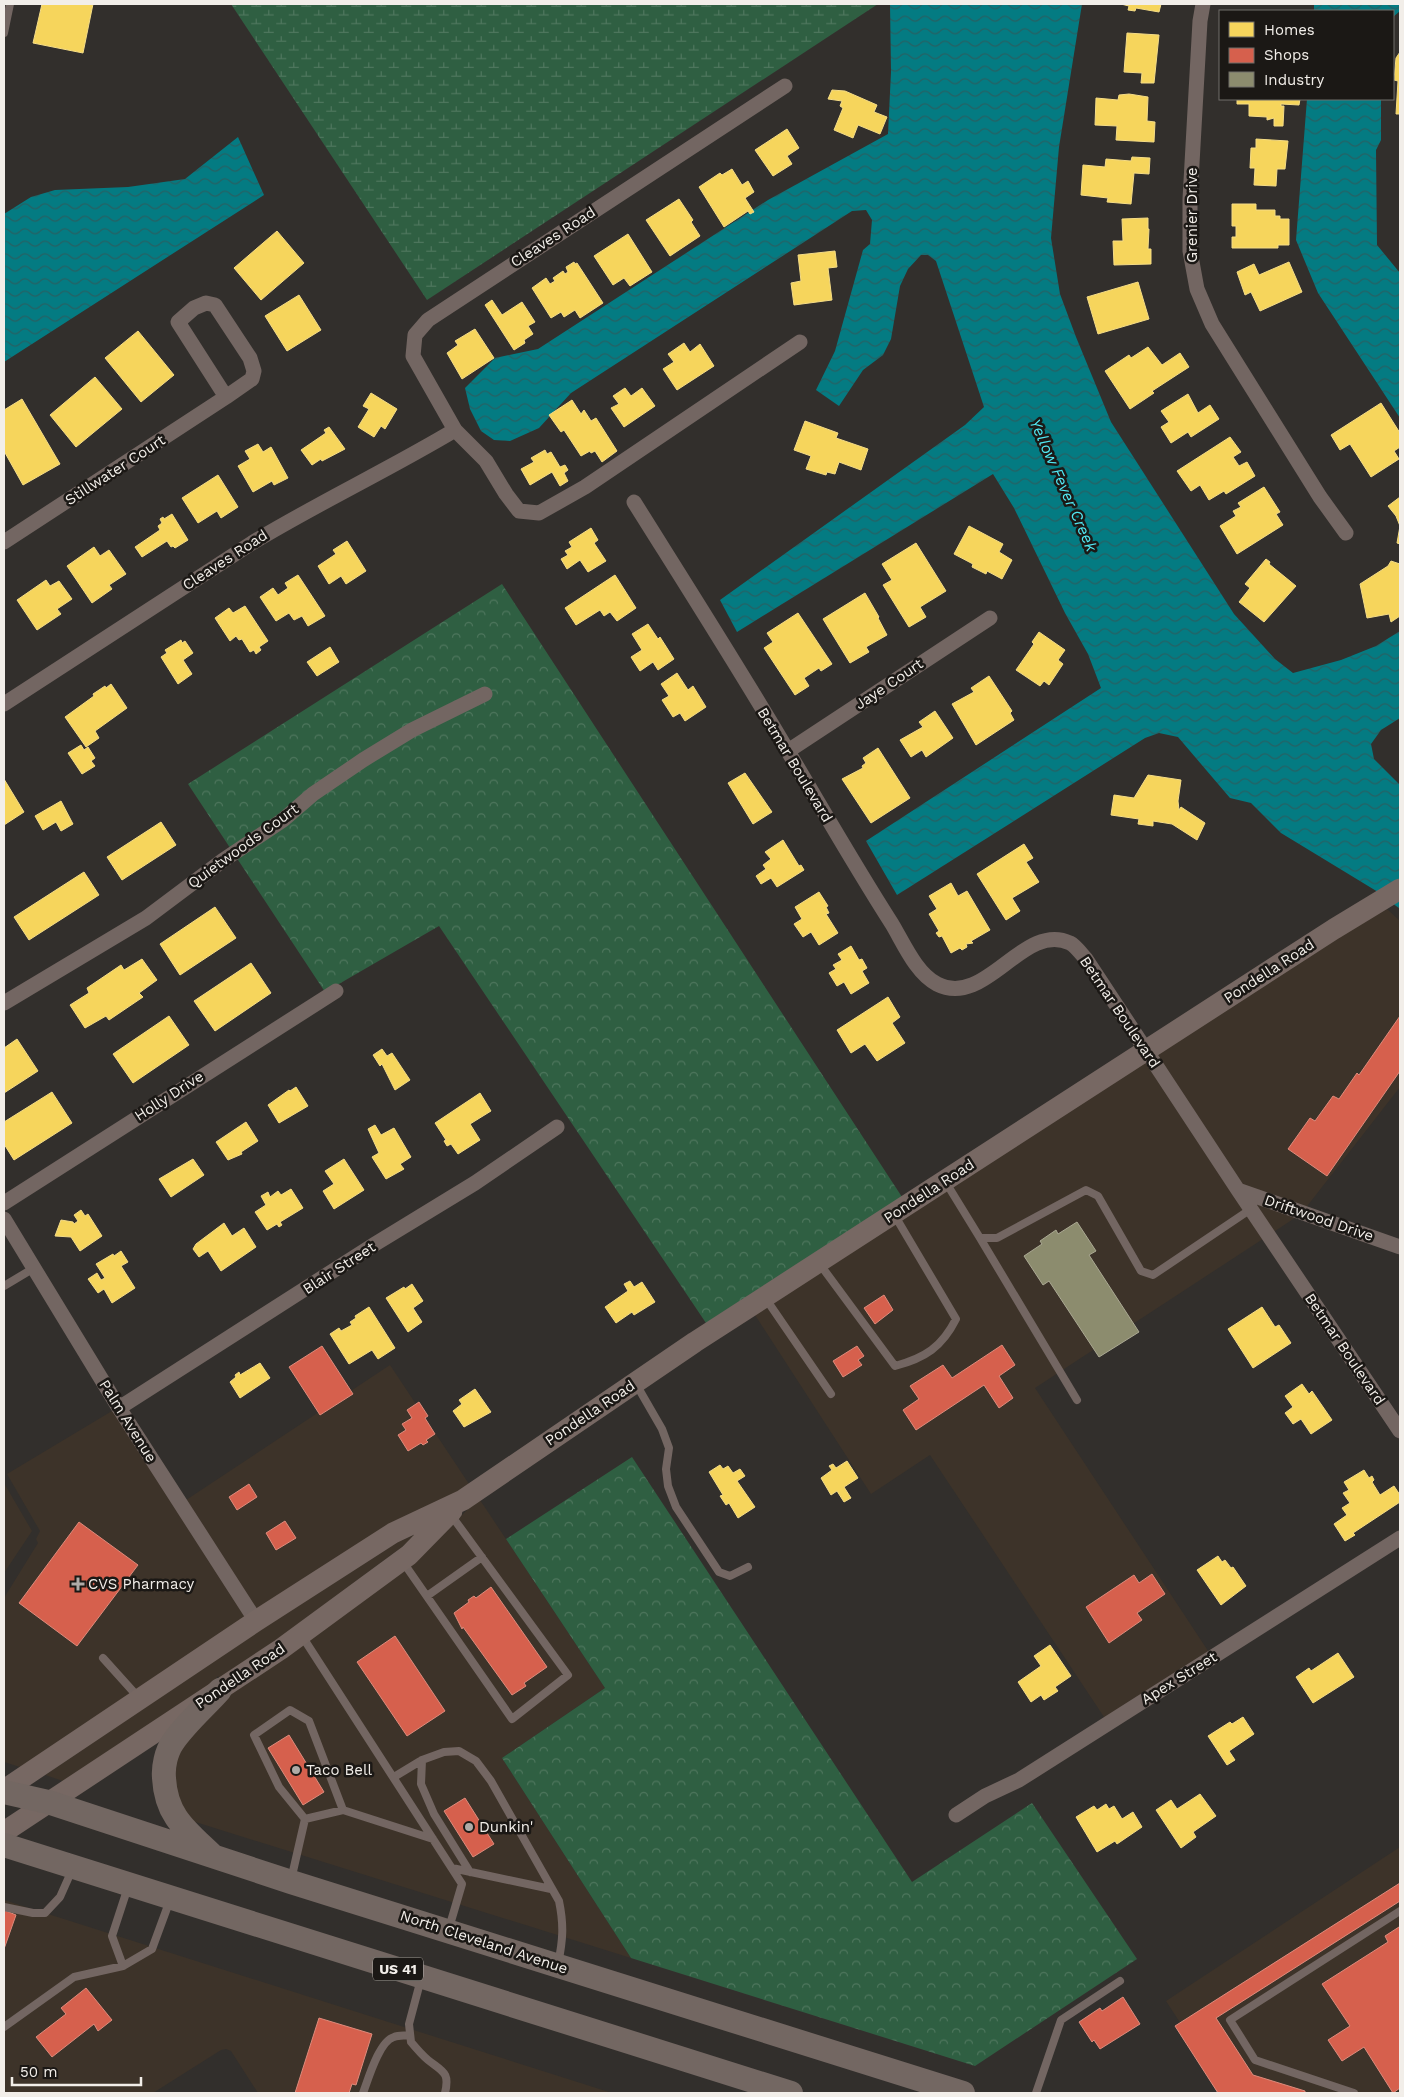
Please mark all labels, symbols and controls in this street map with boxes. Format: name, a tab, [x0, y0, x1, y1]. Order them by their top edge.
legend	[1219, 10, 1394, 100]
text: Homes	[1264, 21, 1315, 39]
text: Shops	[1264, 46, 1309, 64]
text: Industry	[1264, 71, 1325, 89]
street label: Grenier Drive	[1183, 167, 1201, 263]
street label: Cleaves Road	[507, 203, 599, 271]
water label: Yellow Fever Creek	[1026, 416, 1102, 556]
street label: Stillwater Court	[62, 431, 169, 509]
street label: Cleaves Road	[179, 526, 271, 594]
street label: Jaye Court	[852, 654, 927, 713]
street label: Betmar Boulevard	[754, 704, 836, 826]
street label: Quietwoods Court	[184, 799, 302, 892]
street label: Pondella Road	[1220, 935, 1318, 1007]
street label: Betmar Boulevard	[1076, 953, 1164, 1071]
street label: Holly Drive	[131, 1067, 207, 1125]
street label: Pondella Road	[880, 1155, 978, 1227]
street label: Driftwood Drive	[1262, 1191, 1376, 1245]
street label: Blair Street	[299, 1237, 379, 1298]
street label: Betmar Boulevard	[1301, 1290, 1389, 1408]
street label: Palm Avenue	[95, 1376, 161, 1466]
street label: Pondella Road	[542, 1376, 638, 1450]
place label: CVS Pharmacy	[88, 1575, 194, 1593]
marker: CVS Pharmacy	[72, 1578, 84, 1590]
street label: Pondella Road	[192, 1639, 288, 1713]
street label: Apex Street	[1138, 1647, 1221, 1708]
place label: Taco Bell	[306, 1761, 373, 1779]
marker: Taco Bell	[290, 1764, 302, 1776]
place label: Dunkin'	[479, 1818, 533, 1836]
marker: Dunkin'	[463, 1821, 475, 1833]
street label: North Cleveland Avenue	[398, 1906, 570, 1978]
road number: US 41	[373, 1958, 423, 1980]
scale bar	[12, 2054, 141, 2086]
text: 50 m	[20, 2063, 57, 2081]

